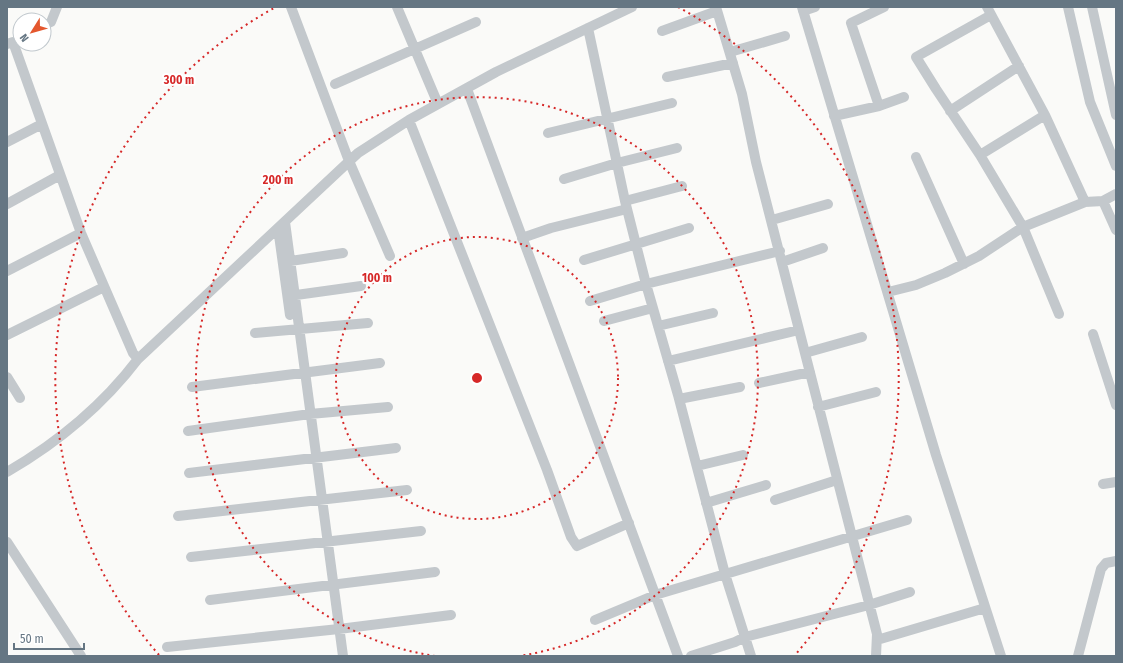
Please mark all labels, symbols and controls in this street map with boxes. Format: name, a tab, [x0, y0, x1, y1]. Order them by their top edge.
north arrow	[12, 12, 52, 52]
text: N	[17, 31, 32, 44]
text: 300 m	[163, 73, 194, 87]
text: 200 m	[262, 173, 293, 187]
text: 100 m	[362, 271, 392, 285]
centre of rings	[470, 371, 484, 385]
scale bar	[14, 625, 84, 651]
text: 50 m	[20, 632, 44, 646]

